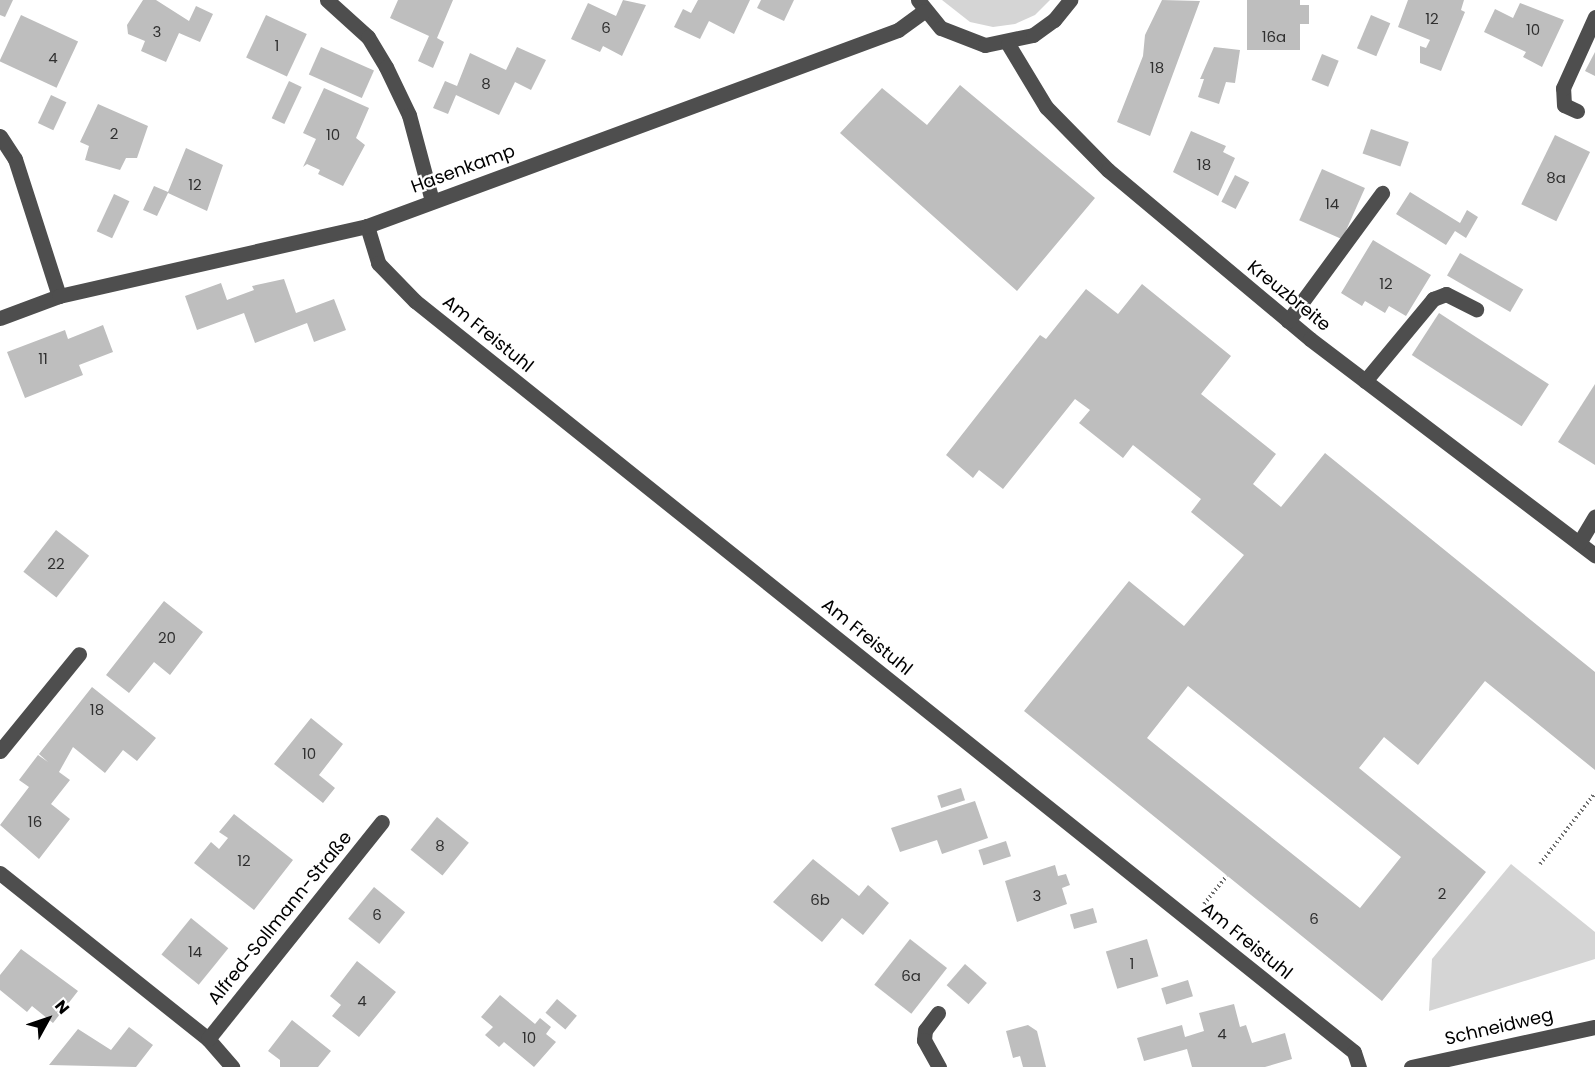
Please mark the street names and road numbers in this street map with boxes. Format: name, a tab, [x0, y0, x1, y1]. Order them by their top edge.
street label: Hasenkamp	[408, 140, 518, 198]
street label: Kreuzbreite	[1243, 256, 1335, 336]
street label: Am Freistuhl	[438, 291, 538, 377]
street label: Am Freistuhl	[817, 594, 917, 680]
street label: Alfred-Sollmann-Straße	[203, 827, 357, 1009]
street label: Am Freistuhl	[1197, 898, 1297, 984]
street label: Schneidweg	[1443, 1004, 1555, 1050]

